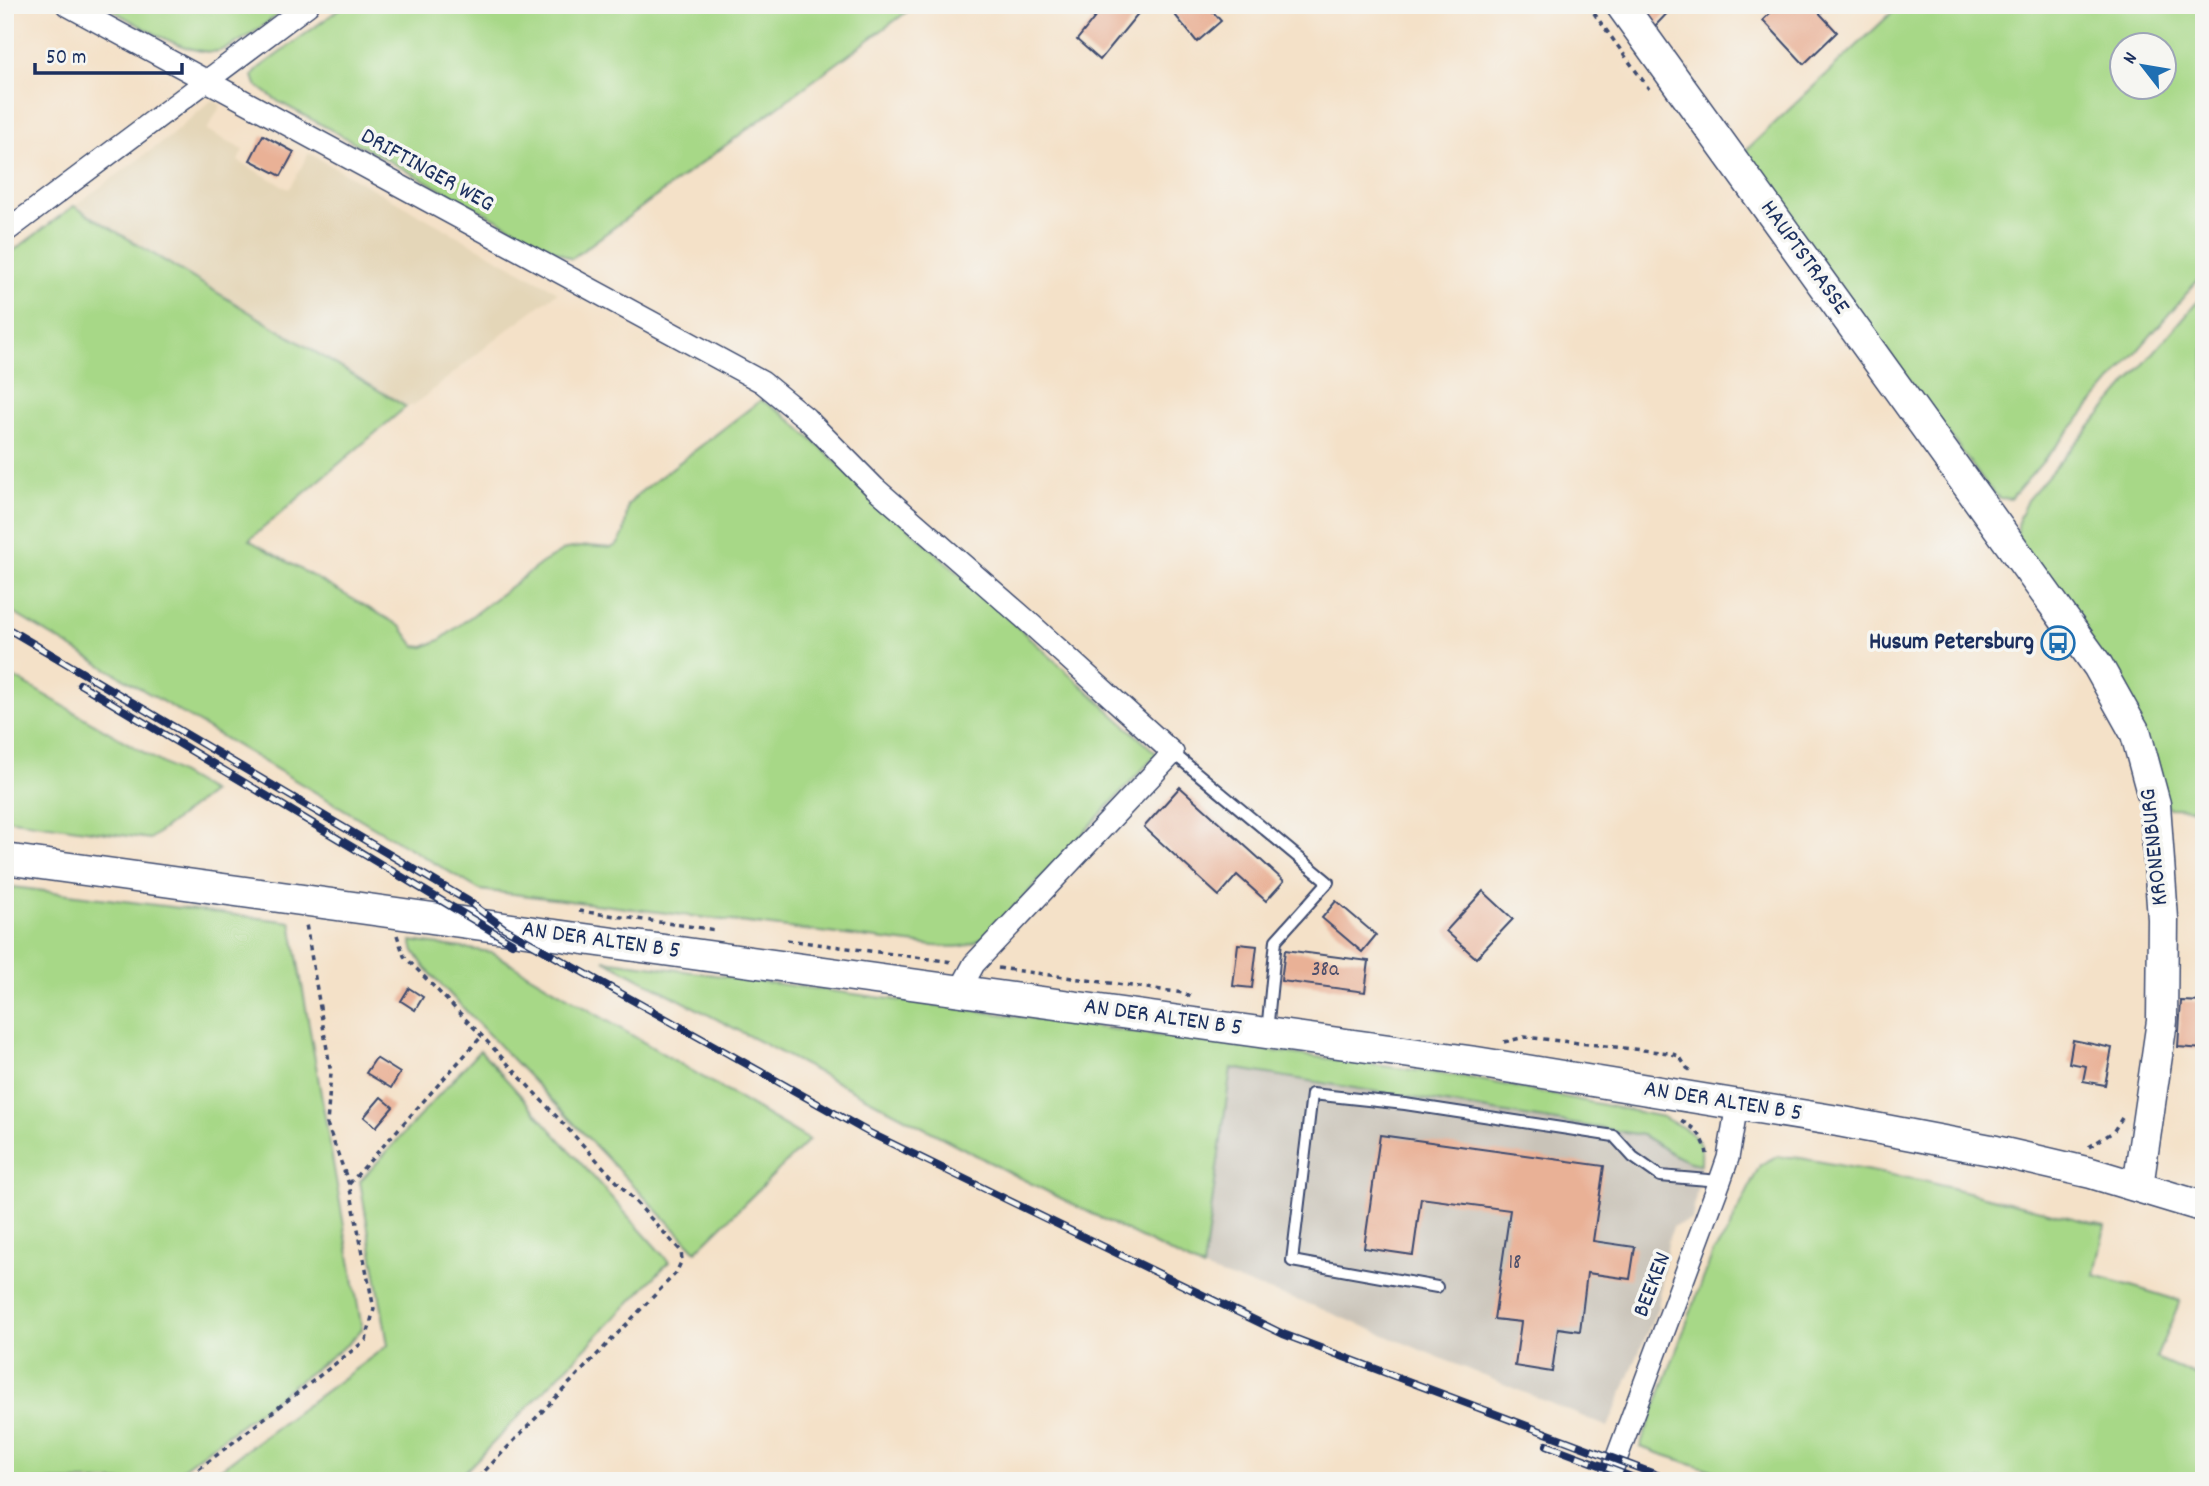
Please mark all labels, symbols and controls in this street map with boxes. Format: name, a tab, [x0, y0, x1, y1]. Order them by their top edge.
scale bar	[35, 32, 182, 76]
north arrow	[2108, 32, 2178, 102]
text: 50 m	[46, 44, 86, 74]
text: N	[2117, 48, 2145, 70]
street label: DRIFTINGER WEG	[354, 120, 500, 222]
street label: HAUPTSTRASSE	[1751, 194, 1857, 322]
bus stop icon: Husum Petersburg	[2039, 624, 2077, 662]
place label: Husum Petersburg	[1869, 626, 2034, 660]
street label: KRONENBURG	[2132, 787, 2178, 907]
street label: AN DER ALTEN B 5	[520, 913, 682, 969]
house number: 38a	[1311, 956, 1340, 986]
street label: AN DER ALTEN B 5	[1082, 990, 1244, 1046]
street label: AN DER ALTEN B 5	[1641, 1073, 1805, 1131]
street label: BEEKEN	[1625, 1248, 1681, 1322]
house number: 18	[1508, 1249, 1522, 1279]

